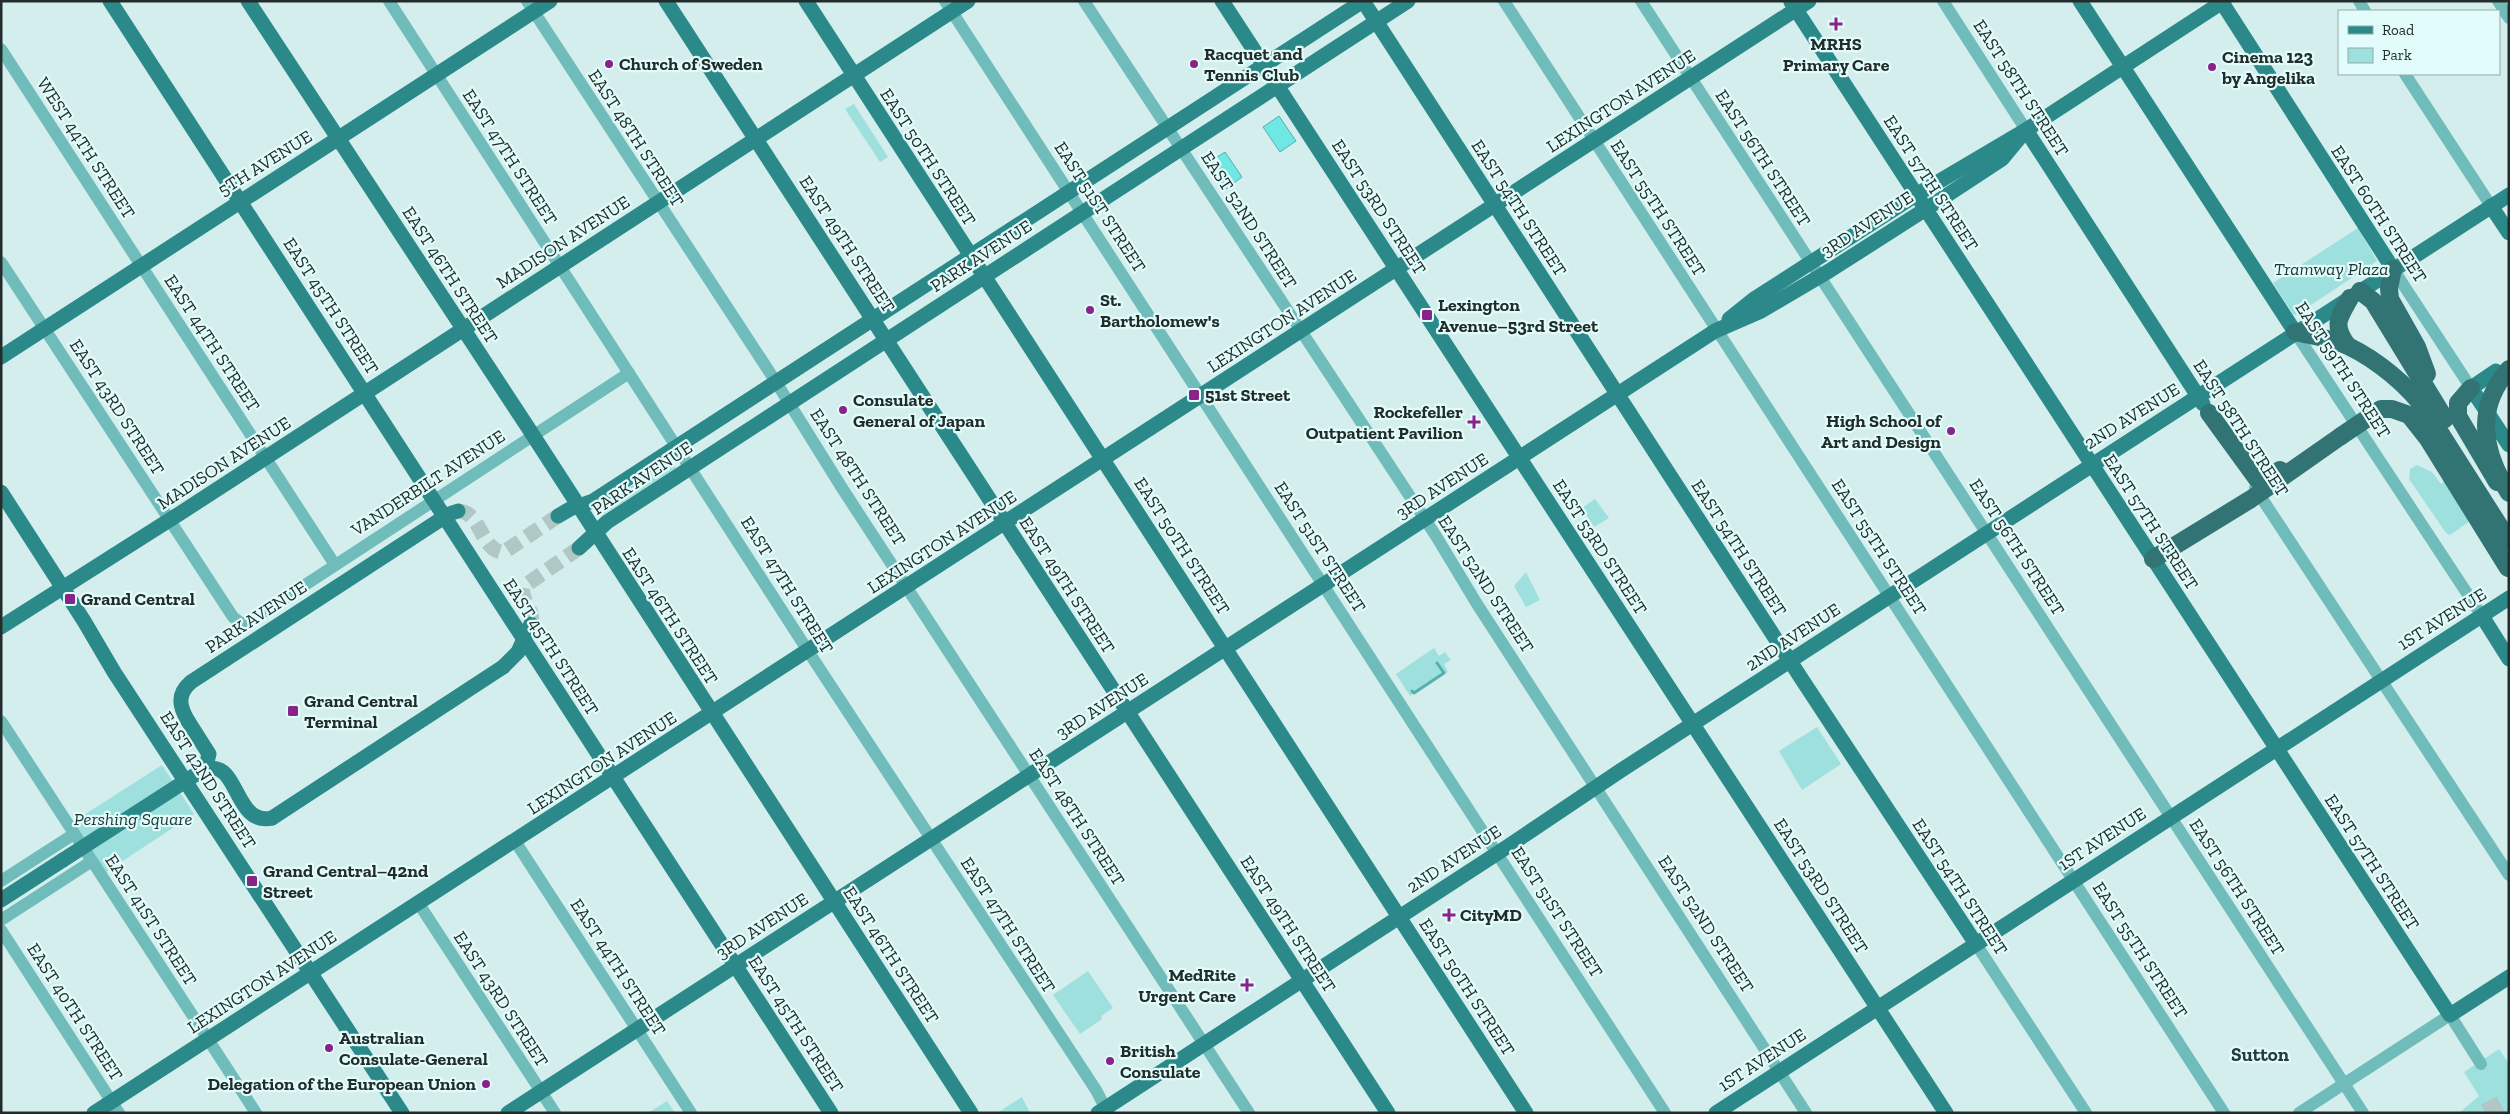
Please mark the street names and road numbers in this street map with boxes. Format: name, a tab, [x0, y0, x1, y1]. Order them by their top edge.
street label: EAST 58TH STREET	[1969, 15, 2073, 161]
street label: LEXINGTON AVENUE	[1542, 45, 1700, 157]
street label: EAST 48TH STREET	[583, 65, 689, 211]
street label: WEST 44TH STREET	[32, 73, 140, 223]
street label: EAST 50TH STREET	[875, 84, 981, 230]
street label: EAST 47TH STREET	[458, 85, 562, 229]
street label: EAST 56TH STREET	[1711, 86, 1815, 230]
street label: EAST 57TH STREET	[1879, 111, 1983, 255]
street label: 5TH AVENUE	[214, 125, 316, 201]
street label: EAST 53RD STREET	[1327, 135, 1431, 279]
street label: EAST 54TH STREET	[1467, 136, 1571, 280]
street label: EAST 55TH STREET	[1606, 136, 1710, 280]
street label: EAST 51ST STREET	[1049, 137, 1151, 277]
street label: EAST 60TH STREET	[2326, 141, 2432, 287]
street label: EAST 52ND STREET	[1196, 147, 1302, 293]
street label: EAST 49TH STREET	[795, 171, 899, 317]
street label: 3RD AVENUE	[1817, 186, 1917, 262]
street label: MADISON AVENUE	[492, 191, 634, 293]
street label: EAST 46TH STREET	[397, 202, 503, 348]
street label: PARK AVENUE	[926, 215, 1036, 297]
street label: EAST 45TH STREET	[279, 233, 383, 379]
street label: LEXINGTON AVENUE	[1203, 265, 1361, 377]
street label: EAST 44TH STREET	[160, 270, 264, 416]
street label: EAST 59TH STREET	[2291, 298, 2395, 442]
street label: EAST 43RD STREET	[65, 335, 169, 479]
street label: EAST 58TH STREET	[2189, 355, 2293, 501]
street label: 2ND AVENUE	[2080, 378, 2184, 454]
street label: EAST 48TH STREET	[805, 404, 911, 550]
street label: MADISON AVENUE	[153, 412, 295, 514]
street label: VANDERBILT AVENUE	[346, 425, 509, 541]
street label: PARK AVENUE	[588, 436, 696, 520]
street label: 3RD AVENUE	[1392, 448, 1492, 524]
street label: EAST 57TH STREET	[2099, 450, 2203, 594]
street label: EAST 50TH STREET	[1129, 473, 1235, 619]
street label: EAST 53RD STREET	[1548, 475, 1652, 619]
street label: EAST 55TH STREET	[1827, 475, 1931, 619]
street label: EAST 56TH STREET	[1965, 475, 2069, 619]
street label: EAST 54TH STREET	[1687, 476, 1791, 620]
street label: EAST 51ST STREET	[1269, 477, 1371, 617]
street label: LEXINGTON AVENUE	[863, 486, 1021, 598]
street label: EAST 52ND STREET	[1433, 511, 1539, 657]
street label: EAST 47TH STREET	[736, 512, 838, 658]
street label: EAST 49TH STREET	[1015, 512, 1119, 658]
street label: EAST 46TH STREET	[617, 543, 723, 689]
street label: EAST 45TH STREET	[499, 574, 603, 720]
street label: PARK AVENUE	[201, 576, 311, 658]
street label: 1ST AVENUE	[2394, 583, 2490, 655]
street label: 2ND AVENUE	[1742, 598, 1844, 676]
street label: 3RD AVENUE	[1052, 668, 1152, 744]
street label: EAST 42ND STREET	[155, 707, 261, 853]
street label: LEXINGTON AVENUE	[523, 707, 681, 819]
street label: EAST 48TH STREET	[1024, 744, 1130, 890]
street label: EAST 57TH STREET	[2320, 790, 2424, 934]
street label: 1ST AVENUE	[2054, 802, 2150, 876]
street label: EAST 53RD STREET	[1769, 814, 1873, 958]
street label: EAST 54TH STREET	[1908, 815, 2012, 959]
street label: EAST 56TH STREET	[2185, 815, 2289, 959]
street label: 2ND AVENUE	[1403, 820, 1505, 898]
street label: EAST 51ST STREET	[1506, 842, 1608, 982]
street label: EAST 41ST STREET	[100, 850, 202, 990]
street label: EAST 49TH STREET	[1236, 851, 1340, 997]
street label: EAST 52ND STREET	[1653, 851, 1759, 997]
street label: EAST 47TH STREET	[956, 853, 1060, 997]
street label: EAST 55TH STREET	[2088, 878, 2192, 1022]
street label: EAST 46TH STREET	[838, 882, 944, 1028]
street label: 3RD AVENUE	[712, 888, 812, 964]
street label: EAST 44TH STREET	[566, 894, 670, 1040]
street label: EAST 50TH STREET	[1414, 914, 1520, 1060]
street label: LEXINGTON AVENUE	[183, 926, 341, 1038]
street label: EAST 43RD STREET	[449, 927, 553, 1071]
street label: EAST 40TH STREET	[22, 939, 128, 1085]
street label: EAST 45TH STREET	[744, 951, 848, 1097]
street label: 1ST AVENUE	[1714, 1023, 1810, 1097]

